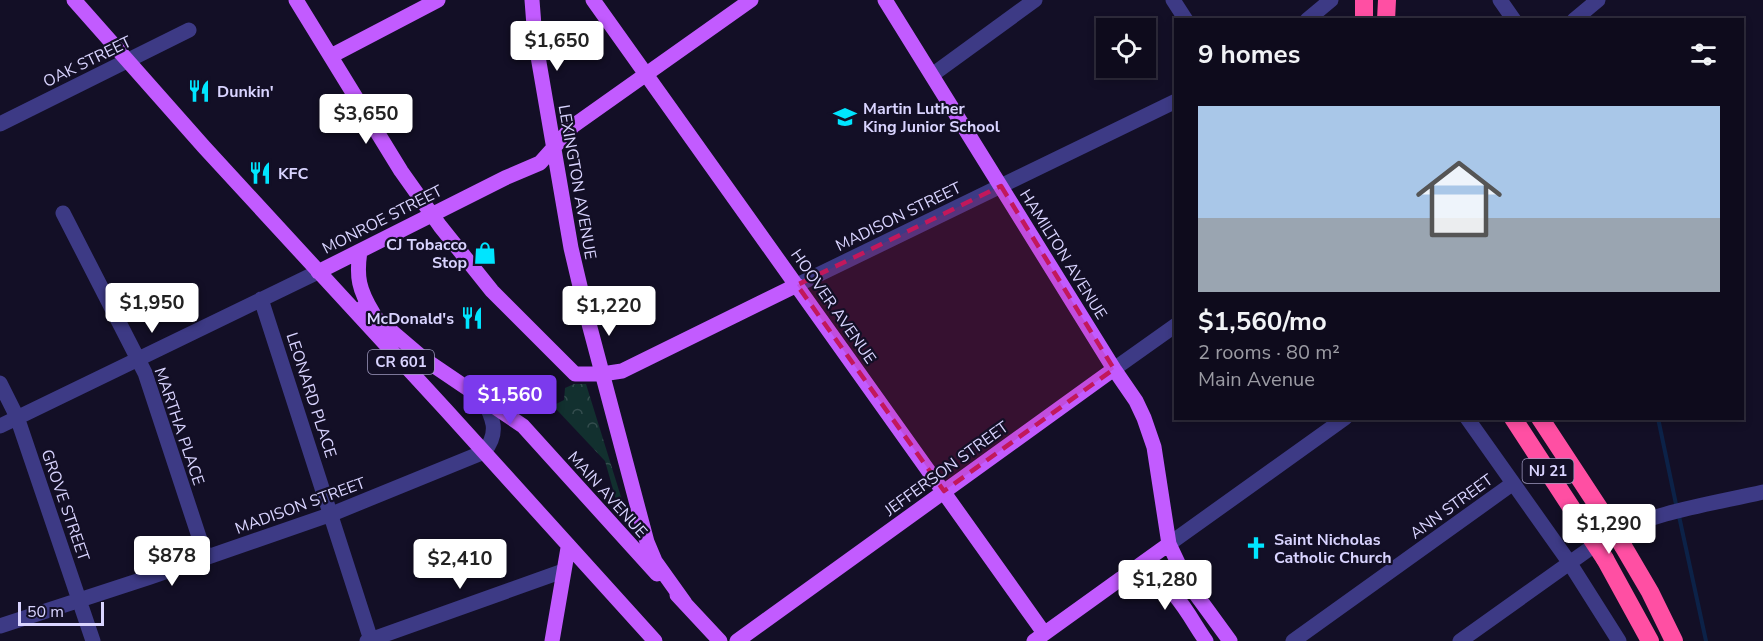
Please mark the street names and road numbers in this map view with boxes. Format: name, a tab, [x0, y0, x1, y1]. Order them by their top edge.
street label: OAK STREET	[40, 31, 136, 93]
street label: LEXINGTON AVENUE	[553, 103, 601, 261]
street label: MADISON STREET	[832, 177, 965, 257]
street label: MONROE STREET	[319, 180, 447, 260]
street label: HAMILTON AVENUE	[1014, 185, 1112, 324]
street label: HOOVER AVENUE	[785, 245, 881, 368]
street label: LEONARD PLACE	[280, 330, 342, 461]
road number: CR 601	[368, 350, 434, 374]
street label: MARTHA PLACE	[149, 364, 210, 488]
street label: JEFFERSON STREET	[879, 416, 1013, 522]
street label: GROVE STREET	[36, 447, 95, 564]
street label: MAIN AVENUE	[562, 447, 652, 543]
road number: NJ 21	[1522, 459, 1574, 483]
street label: ANN STREET	[1406, 469, 1498, 544]
street label: MADISON STREET	[232, 472, 369, 540]

